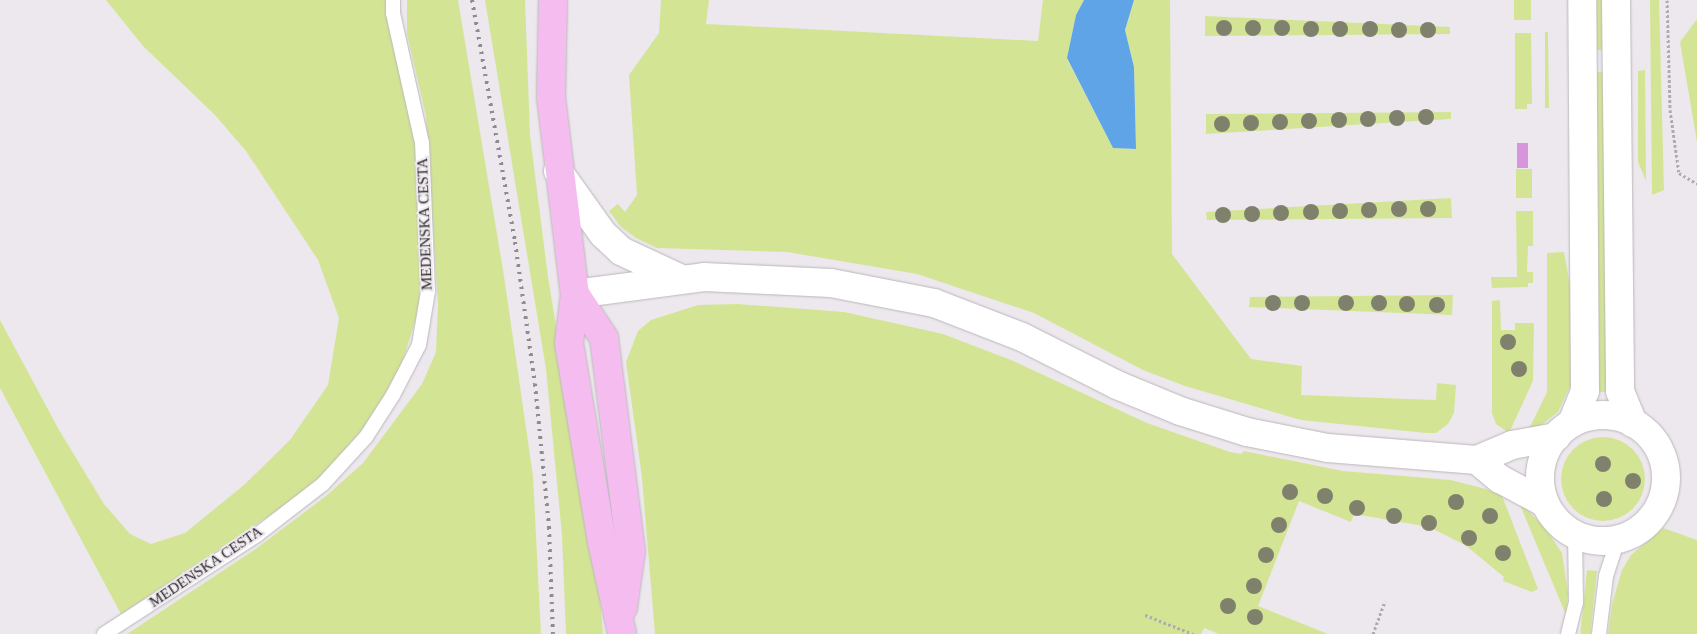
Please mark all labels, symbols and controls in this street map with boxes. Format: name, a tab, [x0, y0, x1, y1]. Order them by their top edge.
street label: MEDENSKA CESTA	[414, 157, 436, 291]
street label: MEDENSKA CESTA	[146, 522, 266, 612]

